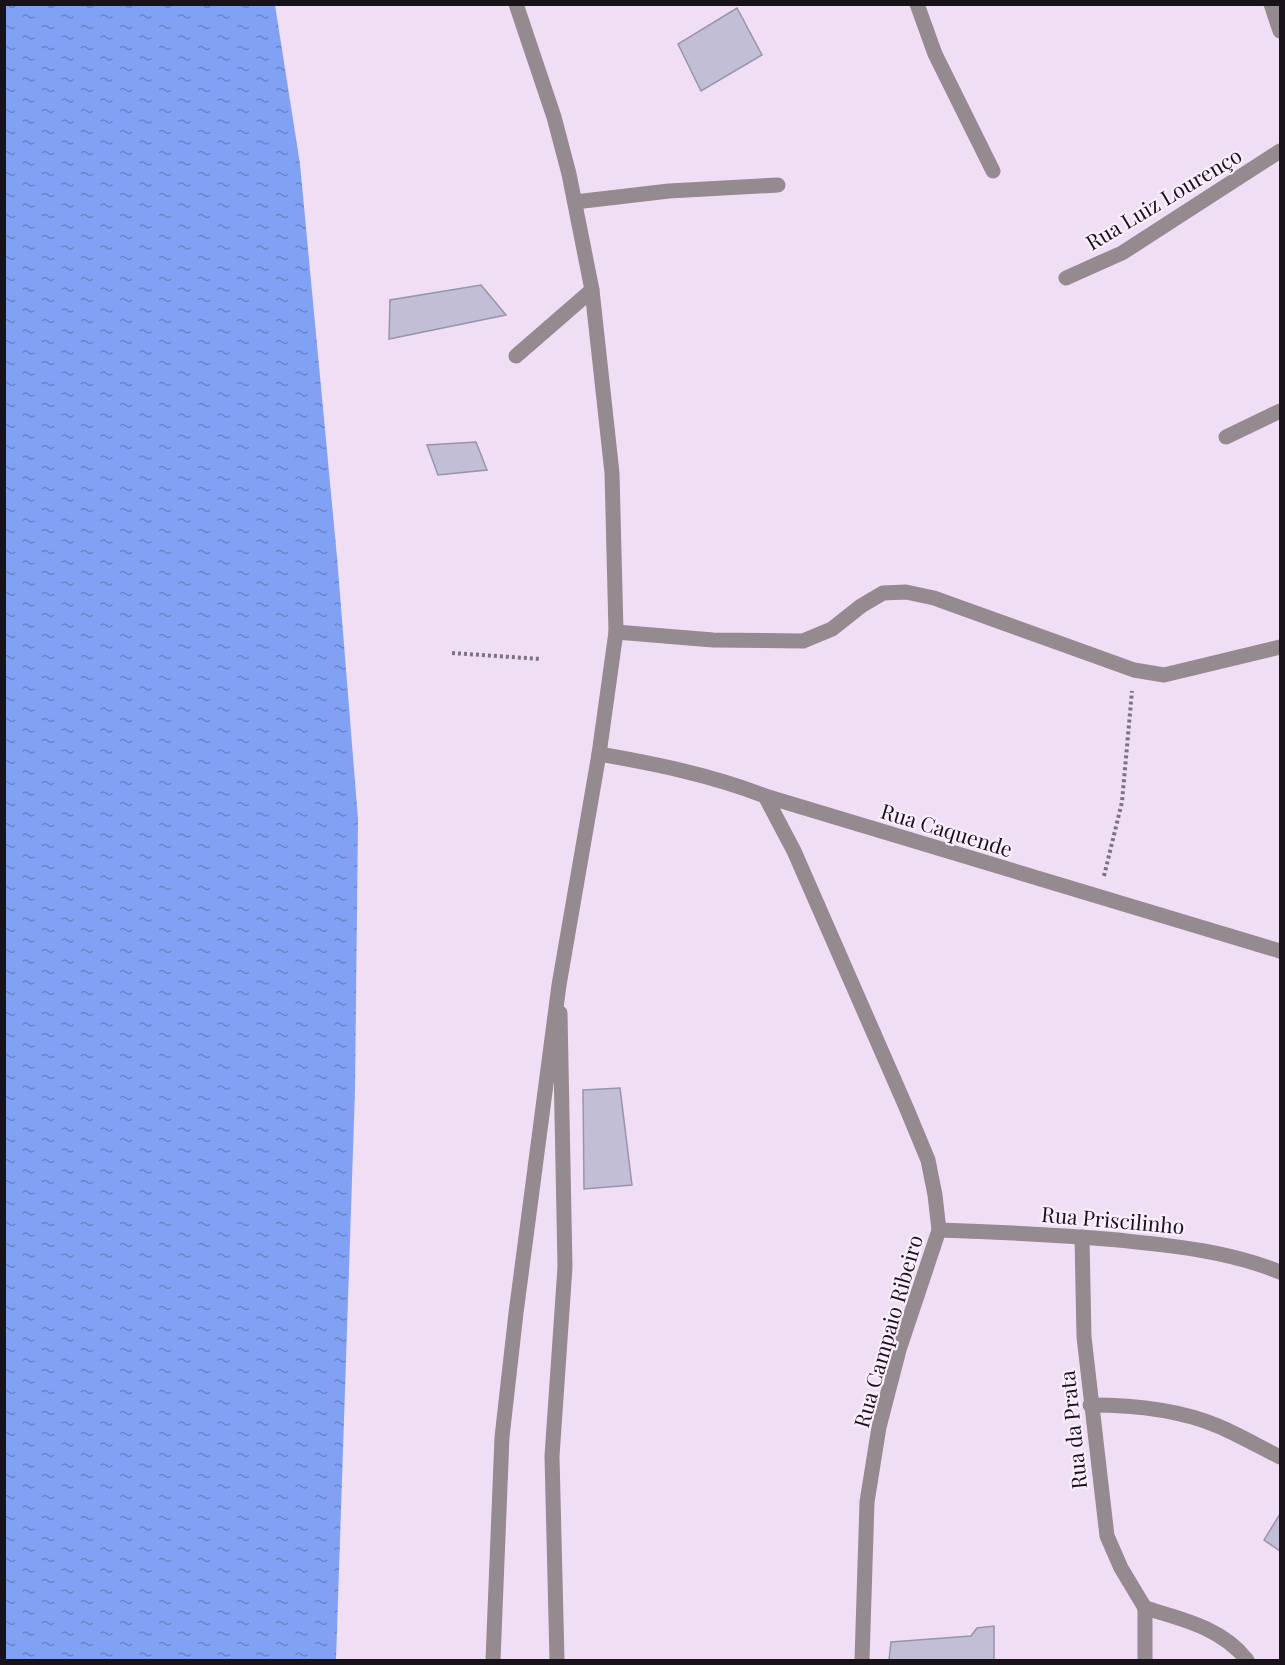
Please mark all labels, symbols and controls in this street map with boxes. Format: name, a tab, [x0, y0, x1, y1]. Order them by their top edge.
street label: Rua Luiz Lourenço	[1080, 140, 1246, 256]
street label: Rua Caquende	[878, 796, 1016, 862]
street label: Rua Priscilinho	[1040, 1199, 1186, 1239]
street label: Rua Campaio Ribeiro	[846, 1231, 928, 1431]
street label: Rua da Prata	[1052, 1369, 1092, 1491]

